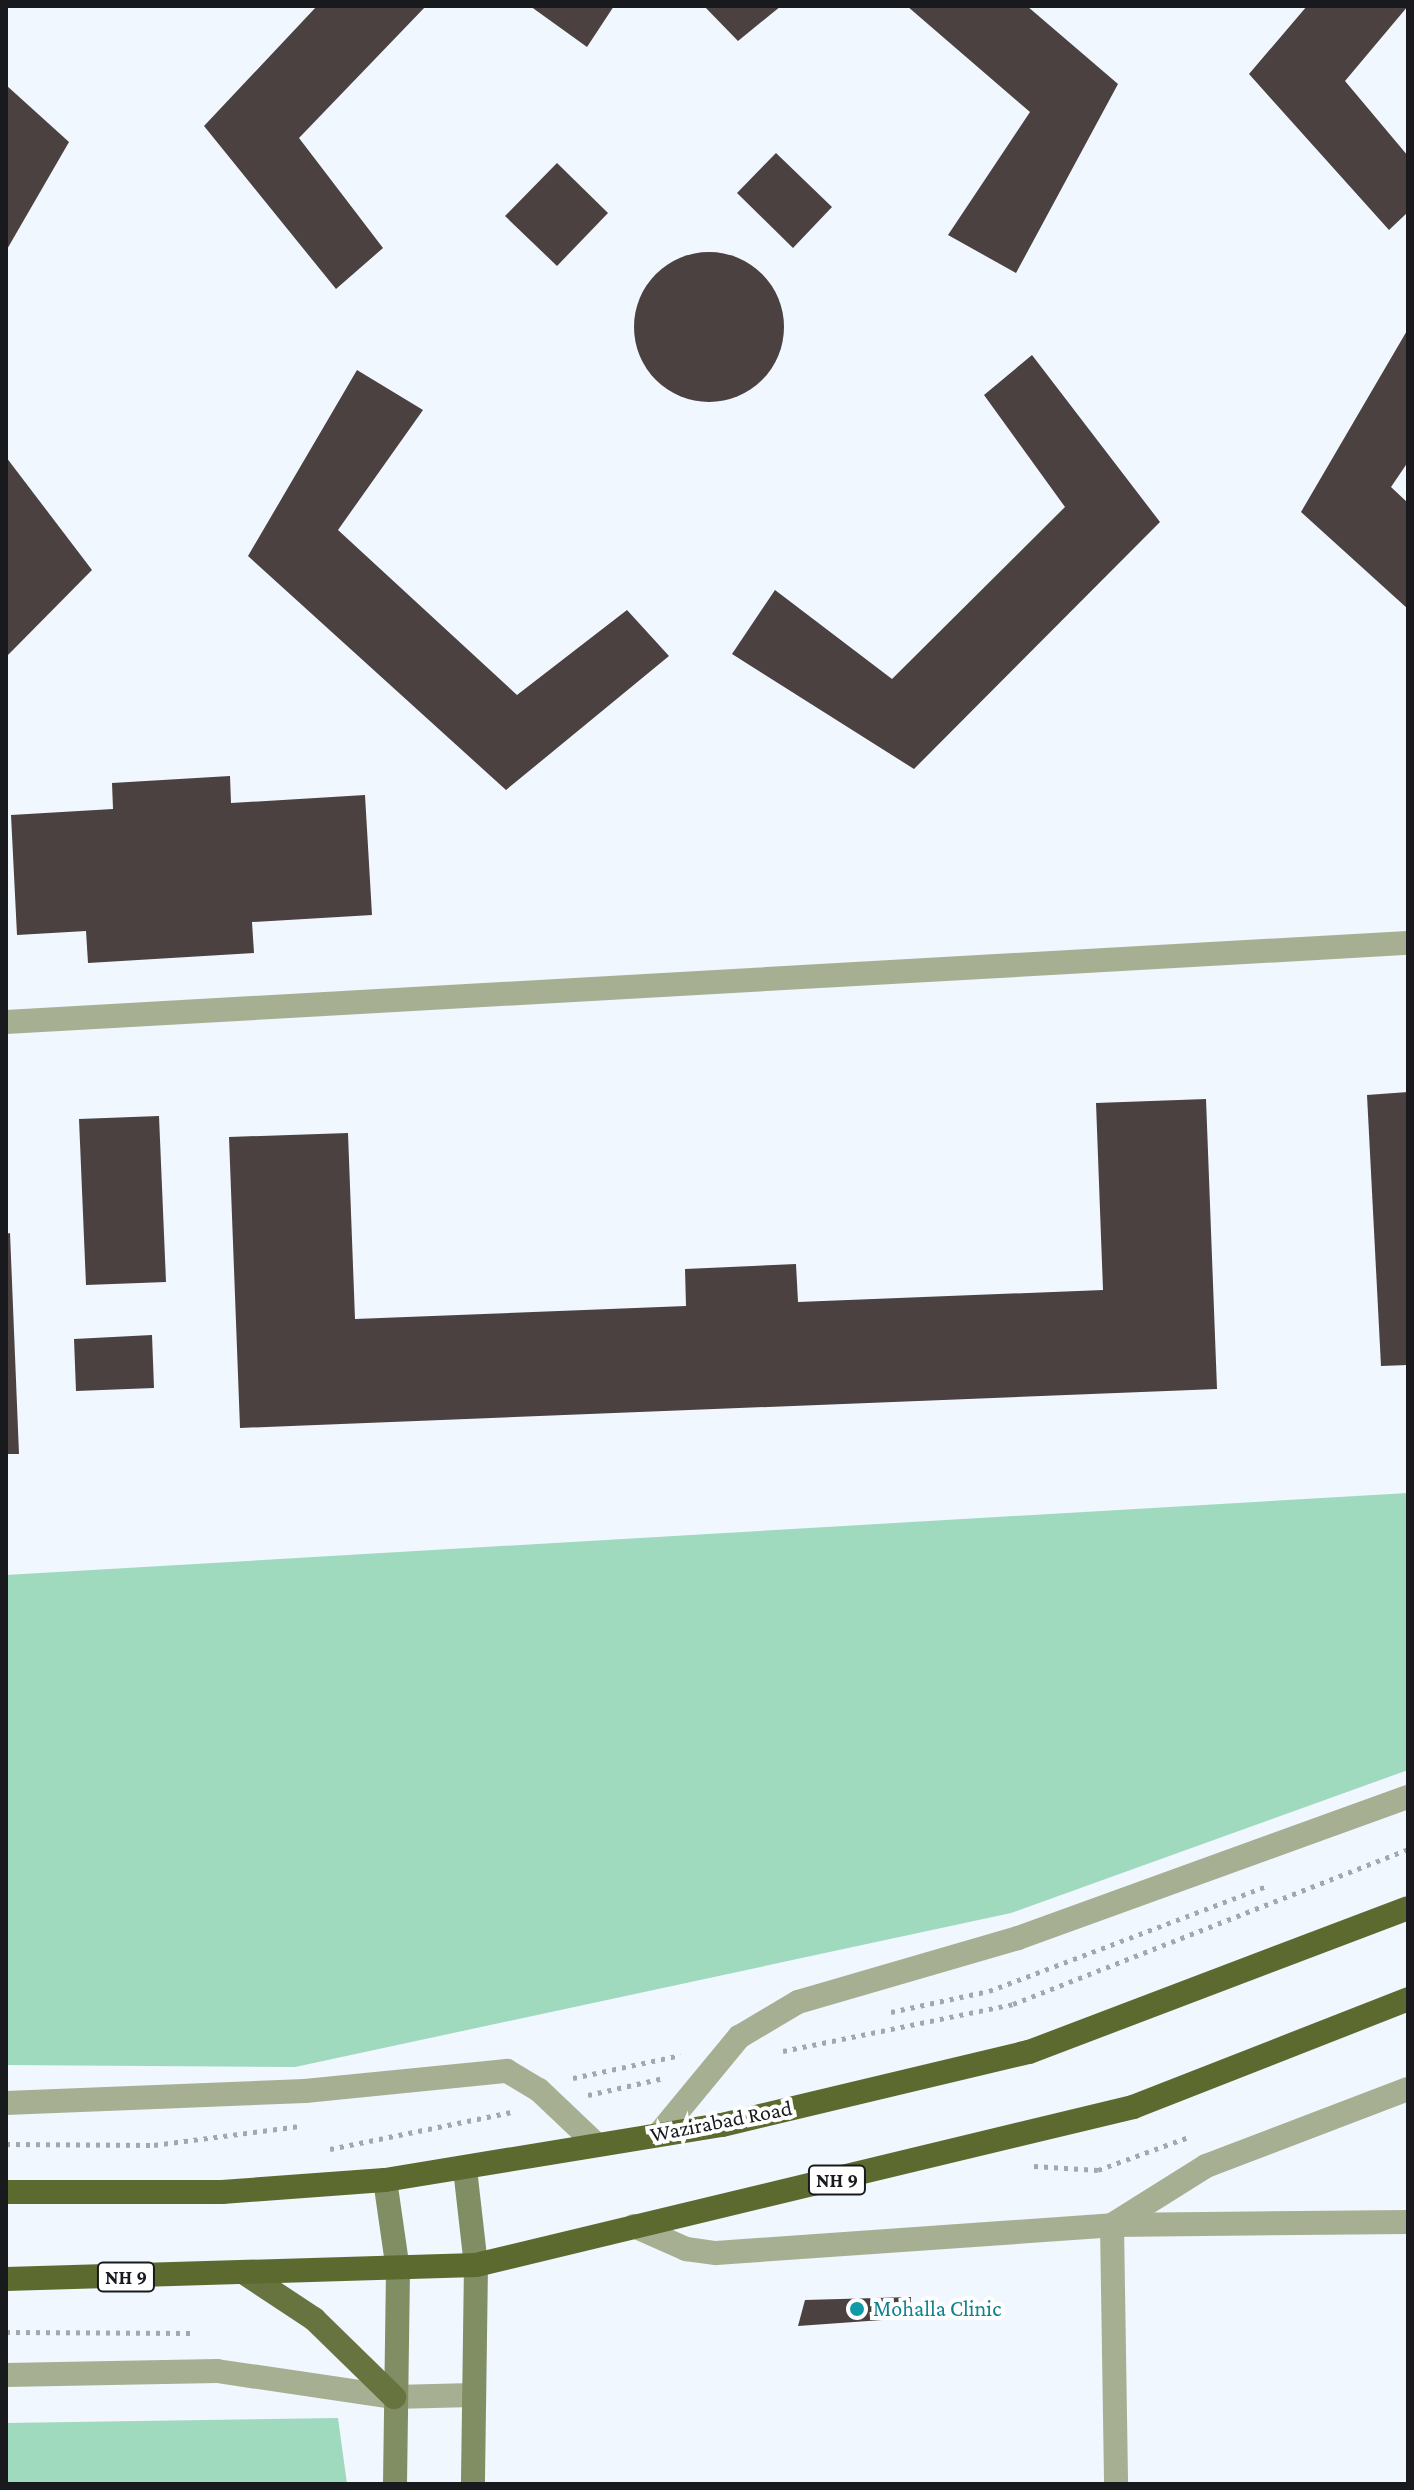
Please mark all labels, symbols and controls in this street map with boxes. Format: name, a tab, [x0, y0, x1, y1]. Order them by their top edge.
street label: Wazirabad Road	[648, 2094, 794, 2148]
road number: NH 9	[807, 2164, 867, 2196]
road number: NH 9	[96, 2261, 156, 2293]
place label: Mohalla Clinic	[873, 2296, 1001, 2322]
marker: Mohalla Clinic	[848, 2300, 866, 2318]

